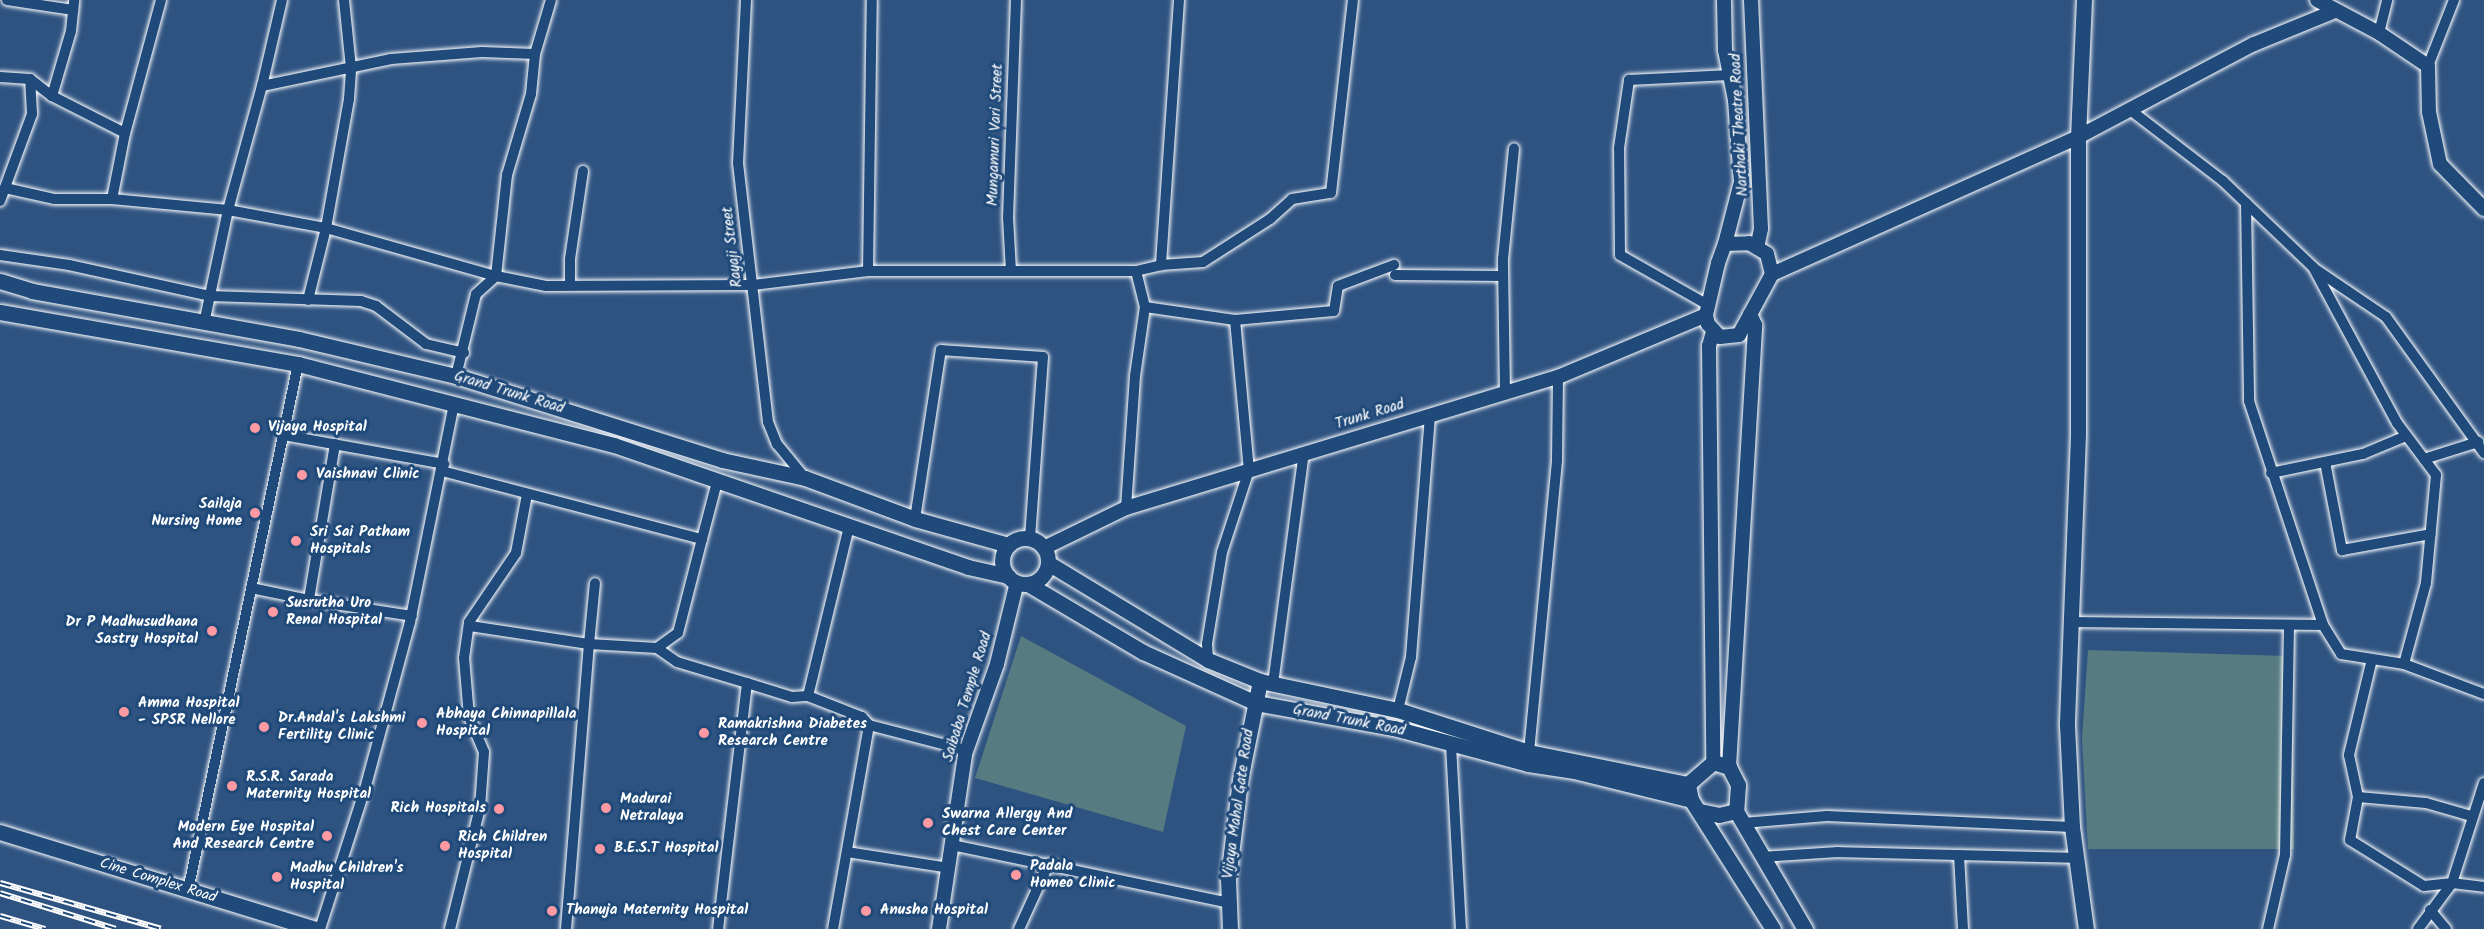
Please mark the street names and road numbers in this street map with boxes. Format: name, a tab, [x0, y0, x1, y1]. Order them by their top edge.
street label: Narthaki Theatre Road	[1727, 53, 1753, 197]
street label: Mungamuri Vari Street	[985, 63, 1007, 207]
street label: Rayaji Street	[719, 206, 747, 288]
street label: Grand Trunk Road	[452, 368, 566, 418]
street label: Trunk Road	[1333, 396, 1407, 434]
street label: Saibaba Temple Road	[940, 630, 996, 764]
street label: Grand Trunk Road	[1291, 701, 1407, 741]
street label: Vijaya Mahal Gate Road	[1220, 728, 1258, 880]
street label: Cine Complex Road	[97, 855, 219, 907]

